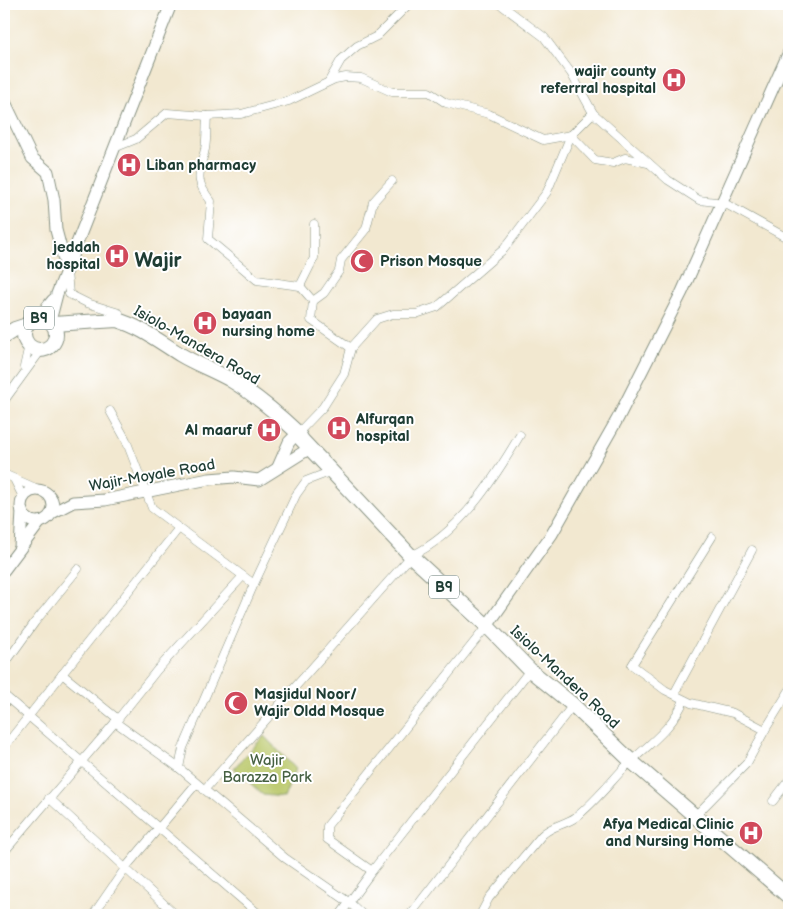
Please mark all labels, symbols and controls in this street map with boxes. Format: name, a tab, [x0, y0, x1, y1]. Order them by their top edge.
place label: wajir county referrral hospital	[540, 62, 656, 98]
hospital icon: wajir county referrral hospital	[661, 67, 687, 93]
hospital icon: Liban pharmacy	[116, 152, 142, 178]
place label: Liban pharmacy	[146, 156, 256, 175]
place label: jeddah hospital	[46, 238, 100, 274]
hospital icon: jeddah hospital	[104, 243, 130, 269]
mosque icon: Prison Mosque	[349, 248, 375, 274]
district label: Wajir	[134, 249, 183, 273]
place label: Prison Mosque	[380, 252, 482, 271]
street label: Isiolo-Mandera Road	[130, 302, 263, 389]
place label: bayaan nursing home	[222, 305, 315, 341]
road number: B9	[24, 306, 54, 330]
hospital icon: bayaan nursing home	[192, 310, 218, 336]
place label: Alfurqan hospital	[355, 410, 414, 446]
hospital icon: Alfurqan hospital	[326, 415, 352, 441]
hospital icon: Al maaruf	[256, 417, 282, 443]
place label: Al maaruf	[184, 421, 252, 440]
street label: Wajir-Moyale Road	[88, 455, 216, 496]
road number: B9	[429, 576, 459, 598]
street label: Isiolo-Mandera Road	[506, 622, 623, 733]
place label: Masjidul Noor/ Wajir Oldd Mosque	[254, 685, 385, 721]
mosque icon: Masjidul Noor/ Wajir Oldd Mosque	[223, 690, 249, 716]
park label: Wajir Barazza Park	[222, 751, 312, 787]
place label: Afya Medical Clinic and Nursing Home	[602, 815, 734, 851]
hospital icon: Afya Medical Clinic and Nursing Home	[738, 820, 764, 846]

